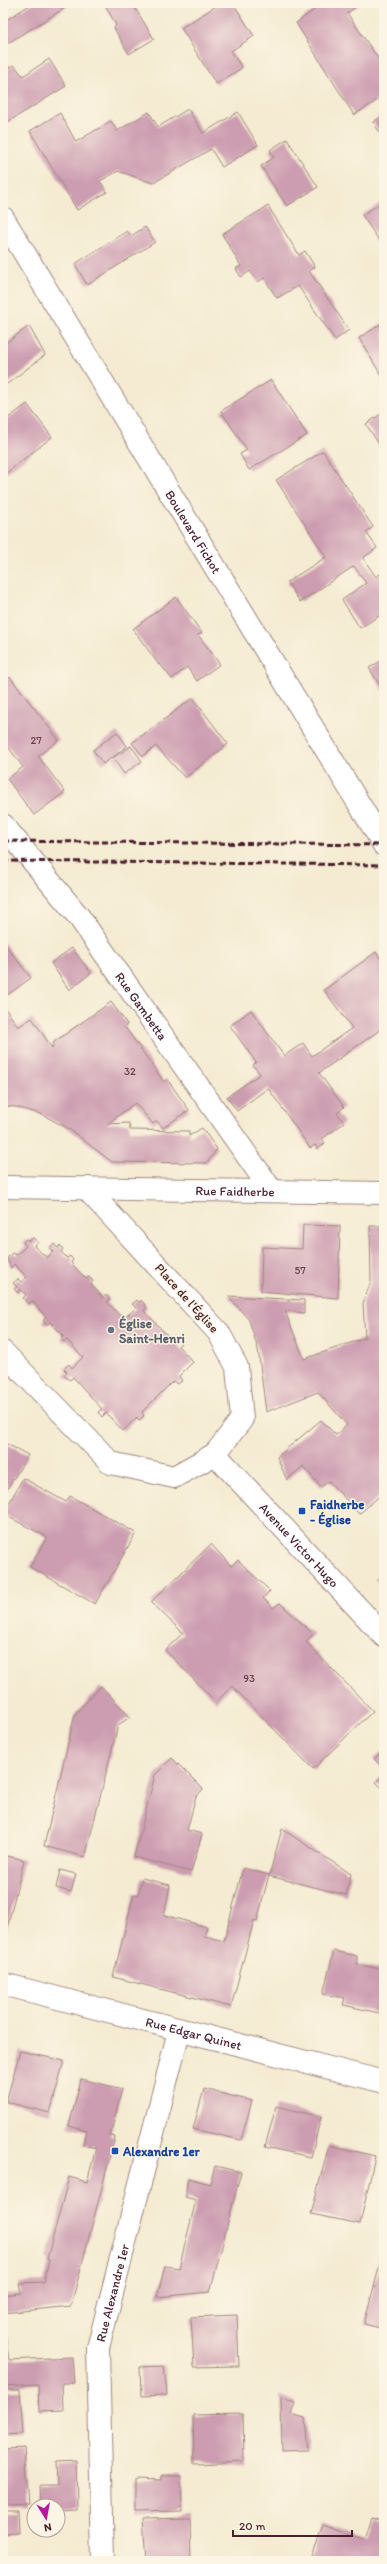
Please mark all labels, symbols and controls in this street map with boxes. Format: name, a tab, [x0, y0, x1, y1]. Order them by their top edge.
street label: Boulevard Fichot	[163, 487, 225, 576]
house number: 27	[30, 734, 42, 747]
street label: Rue Gambetta	[113, 969, 171, 1043]
house number: 32	[124, 1065, 136, 1078]
street label: Rue Faidherbe	[195, 1183, 275, 1199]
street label: Place de l'Église	[152, 1260, 222, 1336]
house number: 57	[294, 1264, 306, 1277]
place label: Église Saint-Henri	[119, 1315, 185, 1346]
marker: Église Saint-Henri	[106, 1325, 116, 1335]
place label: Faidherbe - Église	[310, 1497, 365, 1528]
street label: Avenue Victor Hugo	[257, 1500, 342, 1590]
marker: Faidherbe - Église	[297, 1506, 307, 1516]
house number: 93	[243, 1672, 255, 1685]
street label: Rue Edgar Quinet	[144, 2014, 243, 2053]
place label: Alexandre 1er	[122, 2144, 201, 2159]
marker: Alexandre 1er	[110, 2146, 120, 2156]
street label: Rue Alexandre Ier	[92, 2242, 132, 2343]
north arrow	[26, 2498, 66, 2538]
scale bar	[233, 2512, 352, 2538]
text: 20 m	[239, 2519, 266, 2533]
text: N	[43, 2520, 53, 2534]

